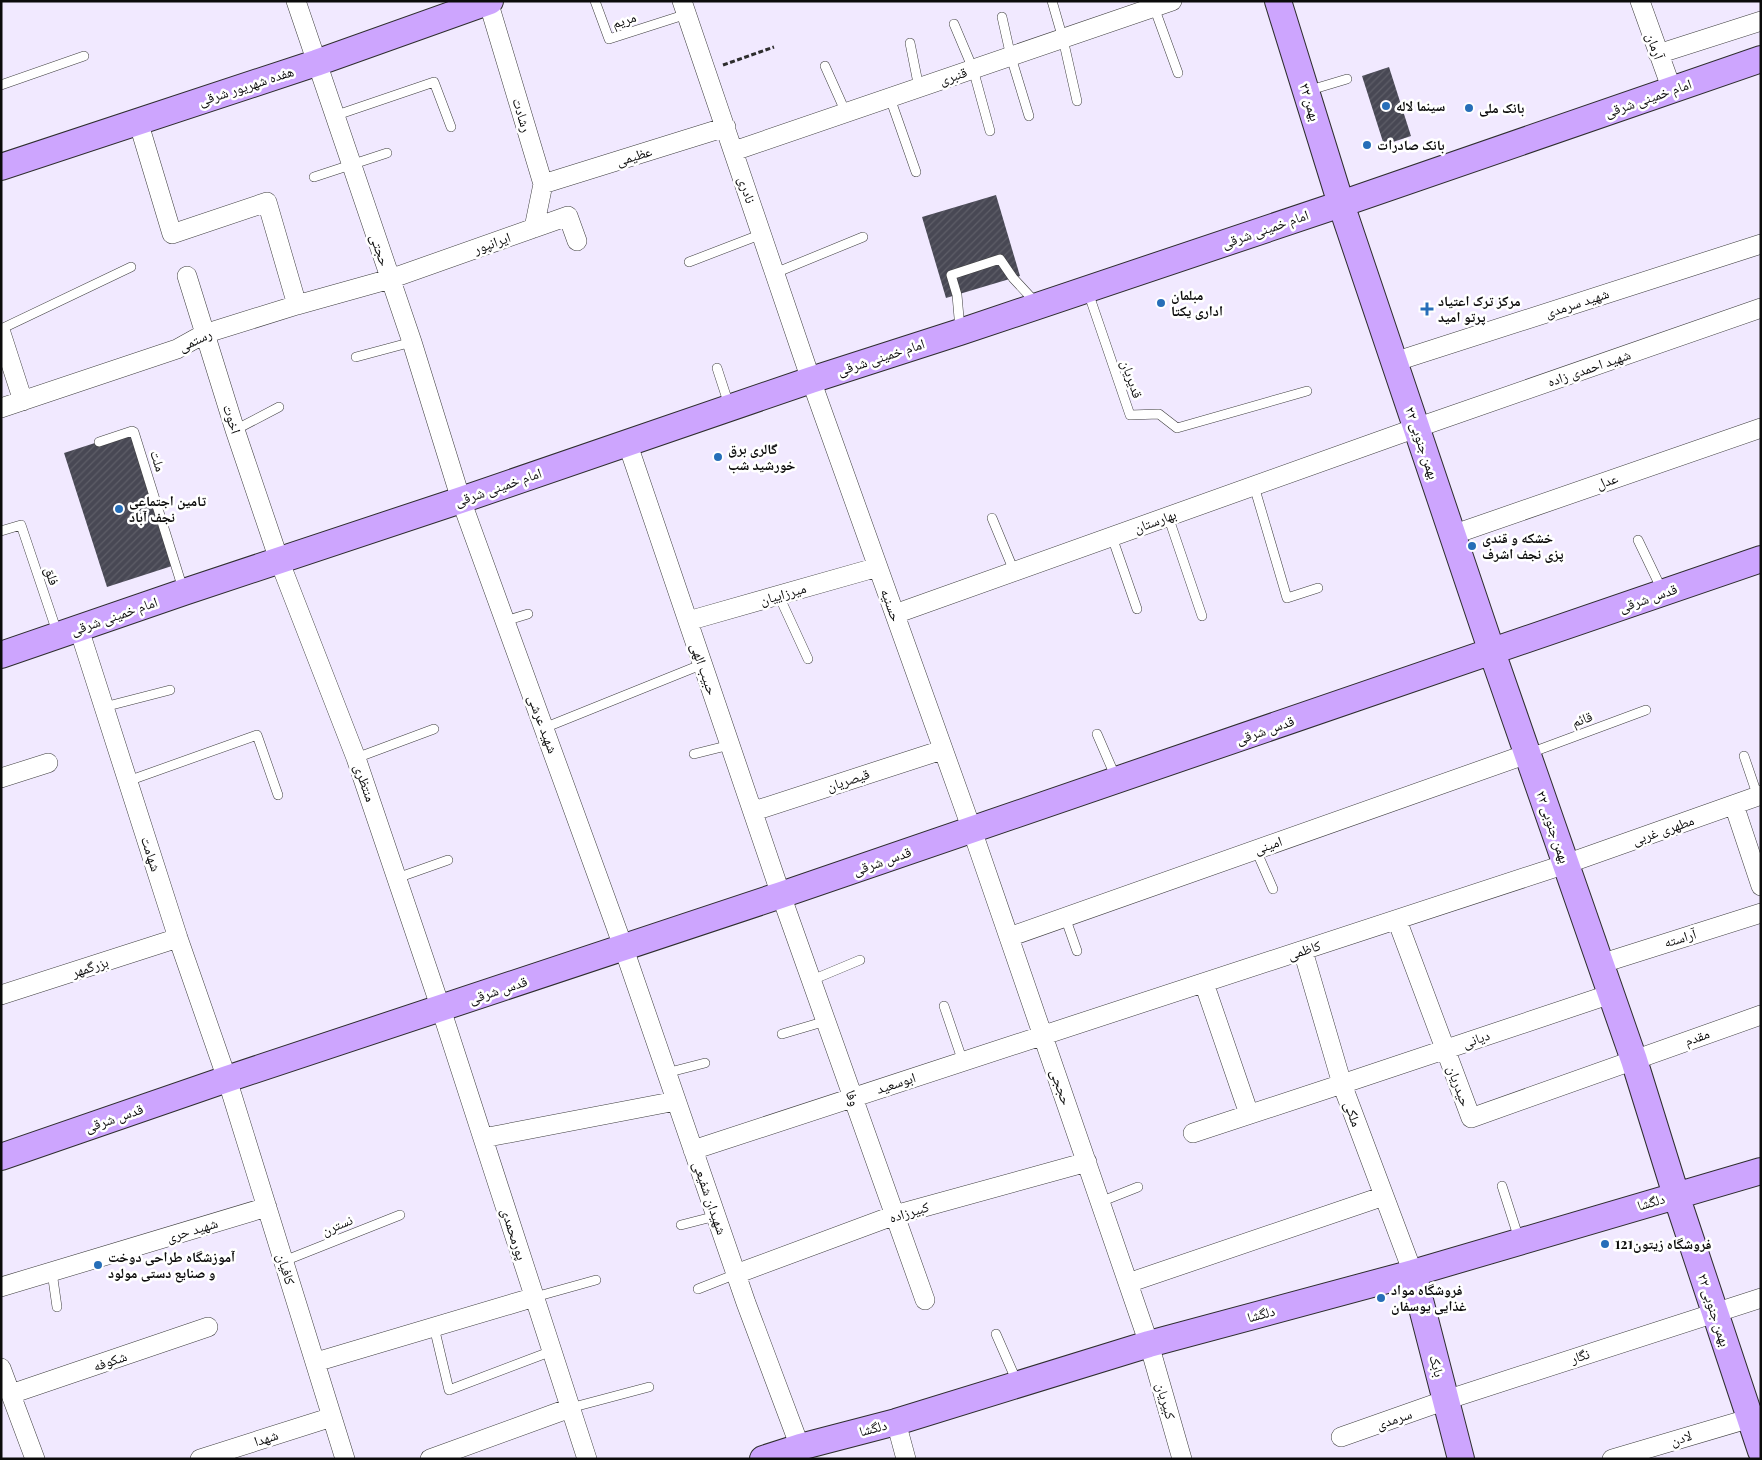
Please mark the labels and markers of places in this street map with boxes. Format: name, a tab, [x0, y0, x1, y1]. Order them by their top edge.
place label: سینما لاله	[1396, 96, 1445, 115]
place label: بانک ملی	[1479, 98, 1525, 117]
marker: سینما لاله	[1380, 100, 1392, 112]
marker: بانک ملی	[1463, 102, 1475, 114]
place label: بانک صادرات	[1377, 135, 1445, 154]
marker: بانک صادرات	[1361, 139, 1373, 151]
place label: مبلمان اداری یکتا	[1171, 285, 1223, 320]
place label: مرکز ترک اعتیاد پرتو امید	[1438, 291, 1521, 326]
marker: مبلمان اداری یکتا	[1155, 297, 1167, 309]
marker: مرکز ترک اعتیاد پرتو امید	[1420, 302, 1434, 316]
place label: گالری برق خورشید شب	[728, 439, 795, 474]
marker: گالری برق خورشید شب	[712, 451, 724, 463]
place label: تامین اجتماعی نجف آباد	[129, 491, 206, 526]
marker: تامین اجتماعی نجف آباد	[113, 503, 125, 515]
place label: خشکه و قندی پزی نجف اشرف	[1482, 528, 1564, 563]
marker: خشکه و قندی پزی نجف اشرف	[1466, 540, 1478, 552]
place label: فروشگاه زیتون121	[1615, 1234, 1712, 1253]
marker: فروشگاه زیتون121	[1599, 1238, 1611, 1250]
place label: آموزشگاه طراحی دوخت و صنایع دستی مولود	[108, 1247, 235, 1283]
marker: آموزشگاه طراحی دوخت و صنایع دستی مولود	[92, 1259, 104, 1271]
place label: فروشگاه مواد غذایی یوسفان	[1391, 1280, 1466, 1315]
marker: فروشگاه مواد غذایی یوسفان	[1375, 1292, 1387, 1304]

